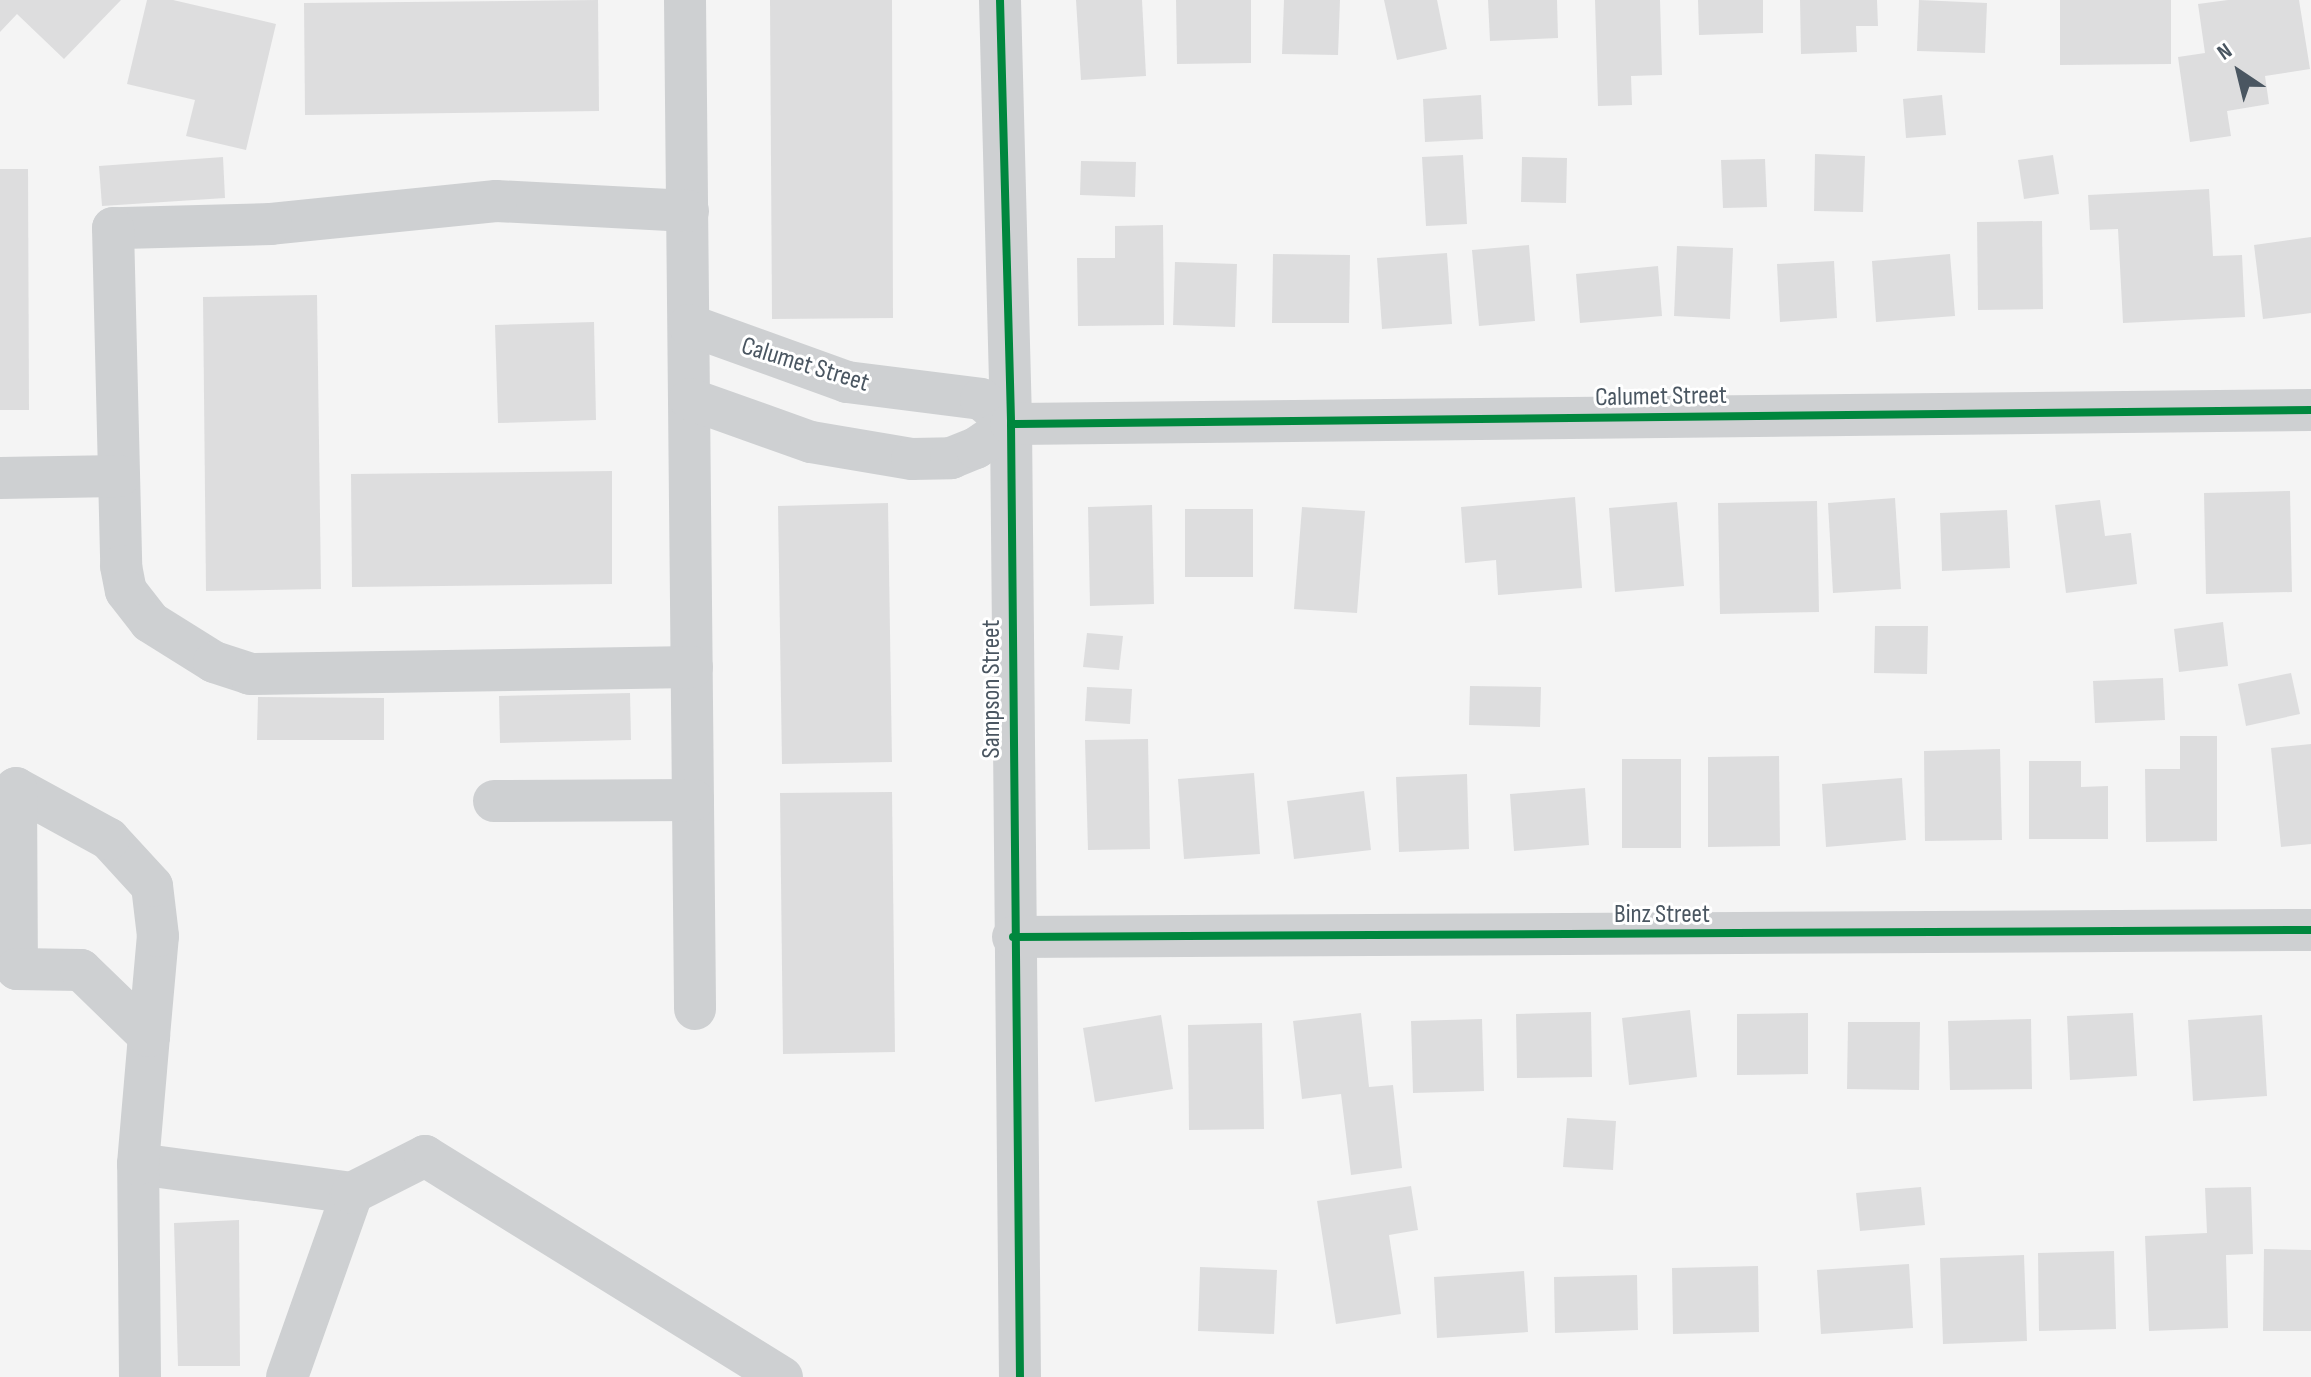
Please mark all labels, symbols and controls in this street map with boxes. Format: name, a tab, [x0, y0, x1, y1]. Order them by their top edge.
north arrow	[2199, 32, 2279, 112]
text: N	[2212, 38, 2238, 66]
street label: Calumet Street	[737, 331, 873, 399]
street label: Calumet Street	[1595, 380, 1727, 414]
street label: Sampson Street	[976, 620, 1008, 758]
street label: Binz Street	[1614, 899, 1710, 931]

